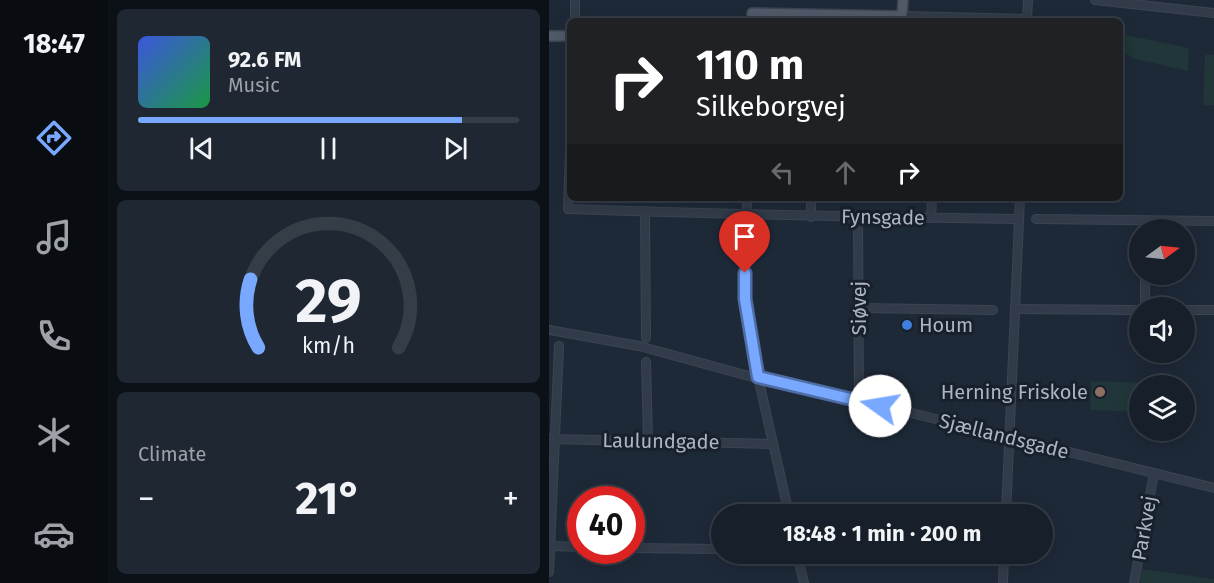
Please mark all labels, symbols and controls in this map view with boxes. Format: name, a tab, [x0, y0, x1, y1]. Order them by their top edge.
text: 18:47	[23, 28, 85, 60]
text: 110 m	[696, 40, 804, 90]
icon: right	[597, 42, 675, 120]
text: 92.6 FM	[228, 46, 301, 73]
text: Music	[228, 73, 280, 97]
text: Silkeborgvej	[696, 91, 846, 123]
icon: directions	[33, 117, 75, 159]
icon: previous	[185, 132, 218, 165]
icon: pause	[312, 132, 345, 165]
icon: next	[439, 132, 472, 165]
icon: left	[766, 156, 799, 189]
icon: ahead	[829, 156, 862, 189]
icon: right	[892, 156, 925, 189]
street label: Fynsgade	[841, 204, 925, 230]
pin	[719, 211, 770, 273]
icon: music	[33, 216, 75, 258]
north arrow	[1129, 219, 1195, 285]
map controls	[1129, 219, 1195, 441]
icon: arrive	[728, 220, 761, 253]
text: 29	[295, 265, 362, 340]
street label: Siøvej	[847, 281, 871, 335]
button: sound	[1129, 297, 1195, 363]
place label: Houm	[919, 313, 973, 337]
icon: phone	[33, 315, 75, 357]
marker: Houm	[900, 318, 914, 332]
text: km/h	[302, 334, 355, 360]
position arrow	[848, 374, 912, 438]
button: layers	[1129, 375, 1195, 441]
place label: Herning Friskole	[941, 380, 1088, 404]
marker: Herning Friskole	[1093, 385, 1107, 399]
street label: Sjællandsgade	[937, 408, 1071, 464]
icon: climate	[33, 414, 75, 456]
street label: Laulundgade	[602, 428, 720, 454]
text: Climate	[138, 442, 206, 466]
text: 21°	[295, 472, 362, 526]
text: −	[138, 479, 155, 519]
text: +	[503, 479, 519, 519]
speed limit sign: 40	[567, 486, 645, 564]
street label: Parkvej	[1126, 494, 1162, 562]
icon: car	[33, 513, 75, 555]
text: 18:48 · 1 min · 200 m	[783, 520, 981, 547]

